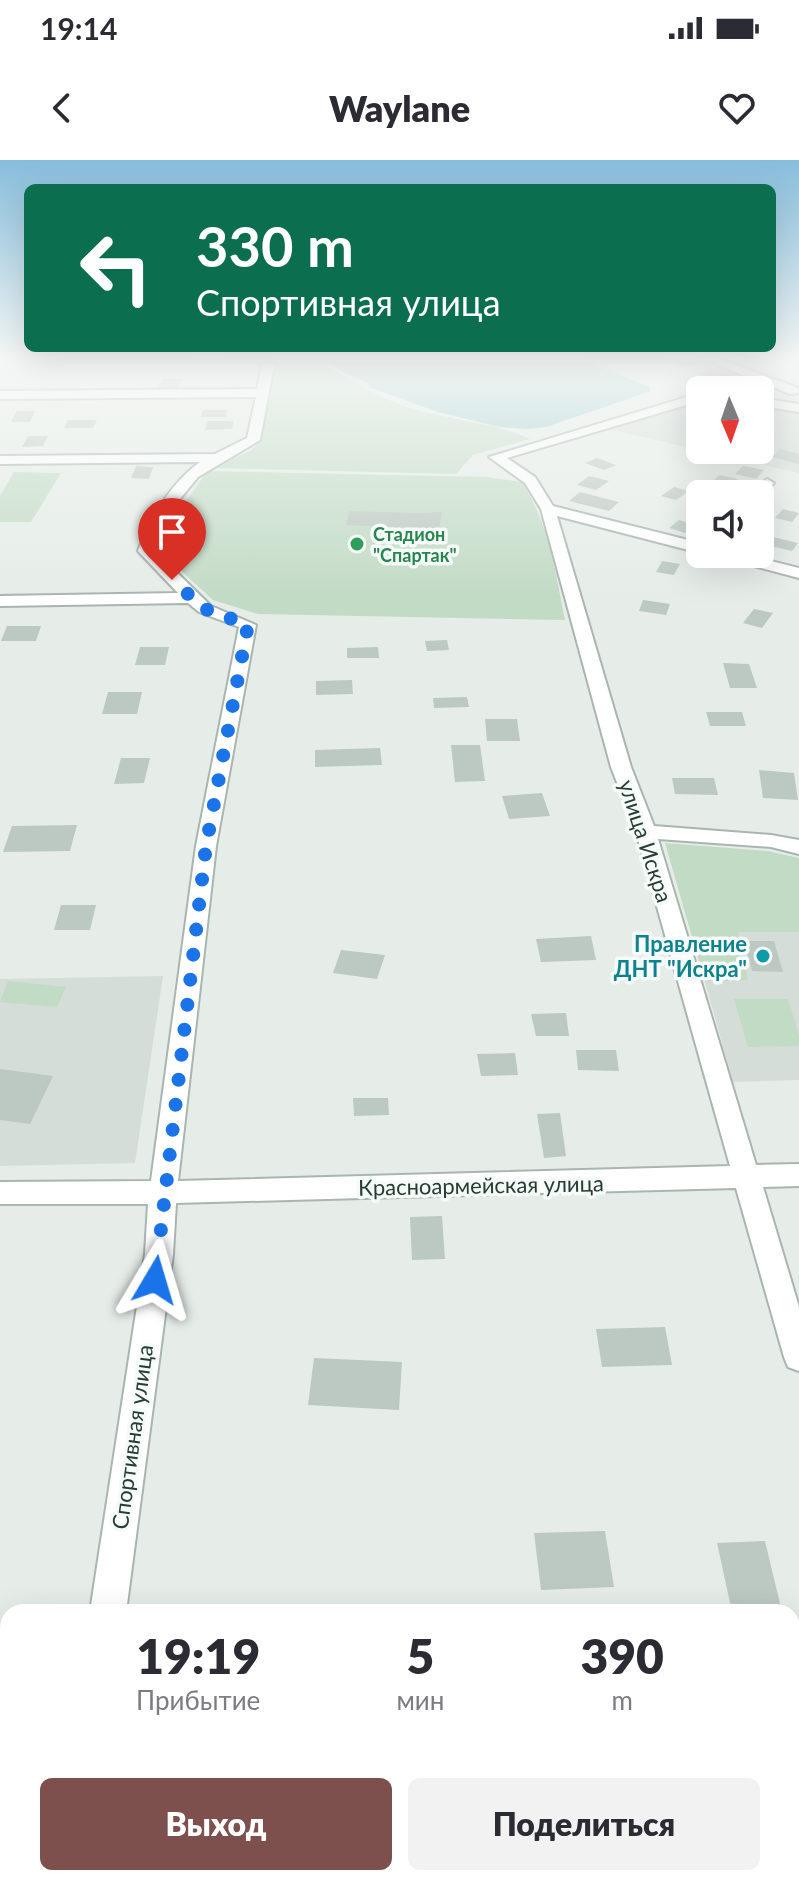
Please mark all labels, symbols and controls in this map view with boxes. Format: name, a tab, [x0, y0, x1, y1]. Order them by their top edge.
text: 19:14	[40, 10, 117, 46]
icon: back	[40, 86, 84, 130]
text: Waylane	[329, 86, 470, 130]
icon: heart	[715, 86, 759, 130]
text: 330 m	[196, 212, 354, 279]
icon: left	[64, 216, 168, 320]
text: Спортивная улица	[196, 280, 501, 324]
north arrow	[686, 376, 774, 464]
map controls	[686, 376, 774, 568]
button: sound	[686, 480, 774, 568]
pin	[138, 498, 206, 580]
icon: arrive	[150, 510, 194, 554]
place label: Стадион "Спартак"	[373, 523, 457, 566]
marker: Стадион "Спартак"	[348, 535, 366, 553]
street label: улица Искра	[613, 776, 679, 906]
place label: Правление ДНТ "Искра"	[614, 930, 747, 982]
marker: Правление ДНТ "Искра"	[754, 947, 772, 965]
street label: Красноармейская улица	[358, 1169, 604, 1201]
position arrow	[113, 1238, 197, 1322]
street label: Спортивная улица	[106, 1343, 158, 1531]
text: 19:19	[136, 1627, 260, 1684]
text: 5	[406, 1627, 434, 1684]
text: 390	[580, 1627, 664, 1684]
text: Прибытие	[136, 1684, 260, 1716]
text: мин	[396, 1684, 444, 1716]
text: m	[611, 1684, 633, 1716]
button: Выход	[40, 1778, 392, 1870]
button: Поделиться	[408, 1778, 760, 1870]

